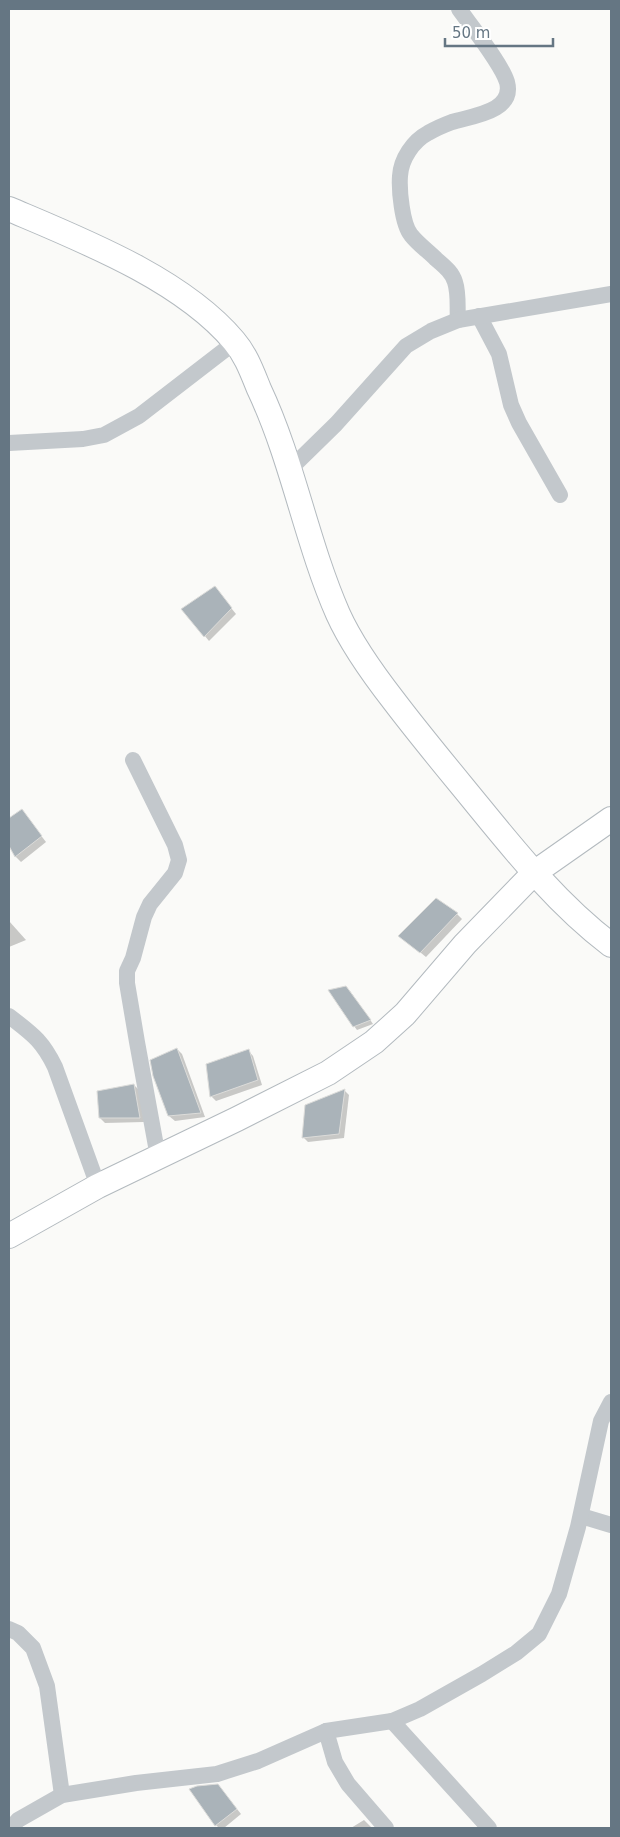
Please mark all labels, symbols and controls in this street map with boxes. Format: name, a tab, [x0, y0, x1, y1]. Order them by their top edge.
scale bar	[445, 15, 552, 47]
text: 50 m	[452, 24, 490, 42]

